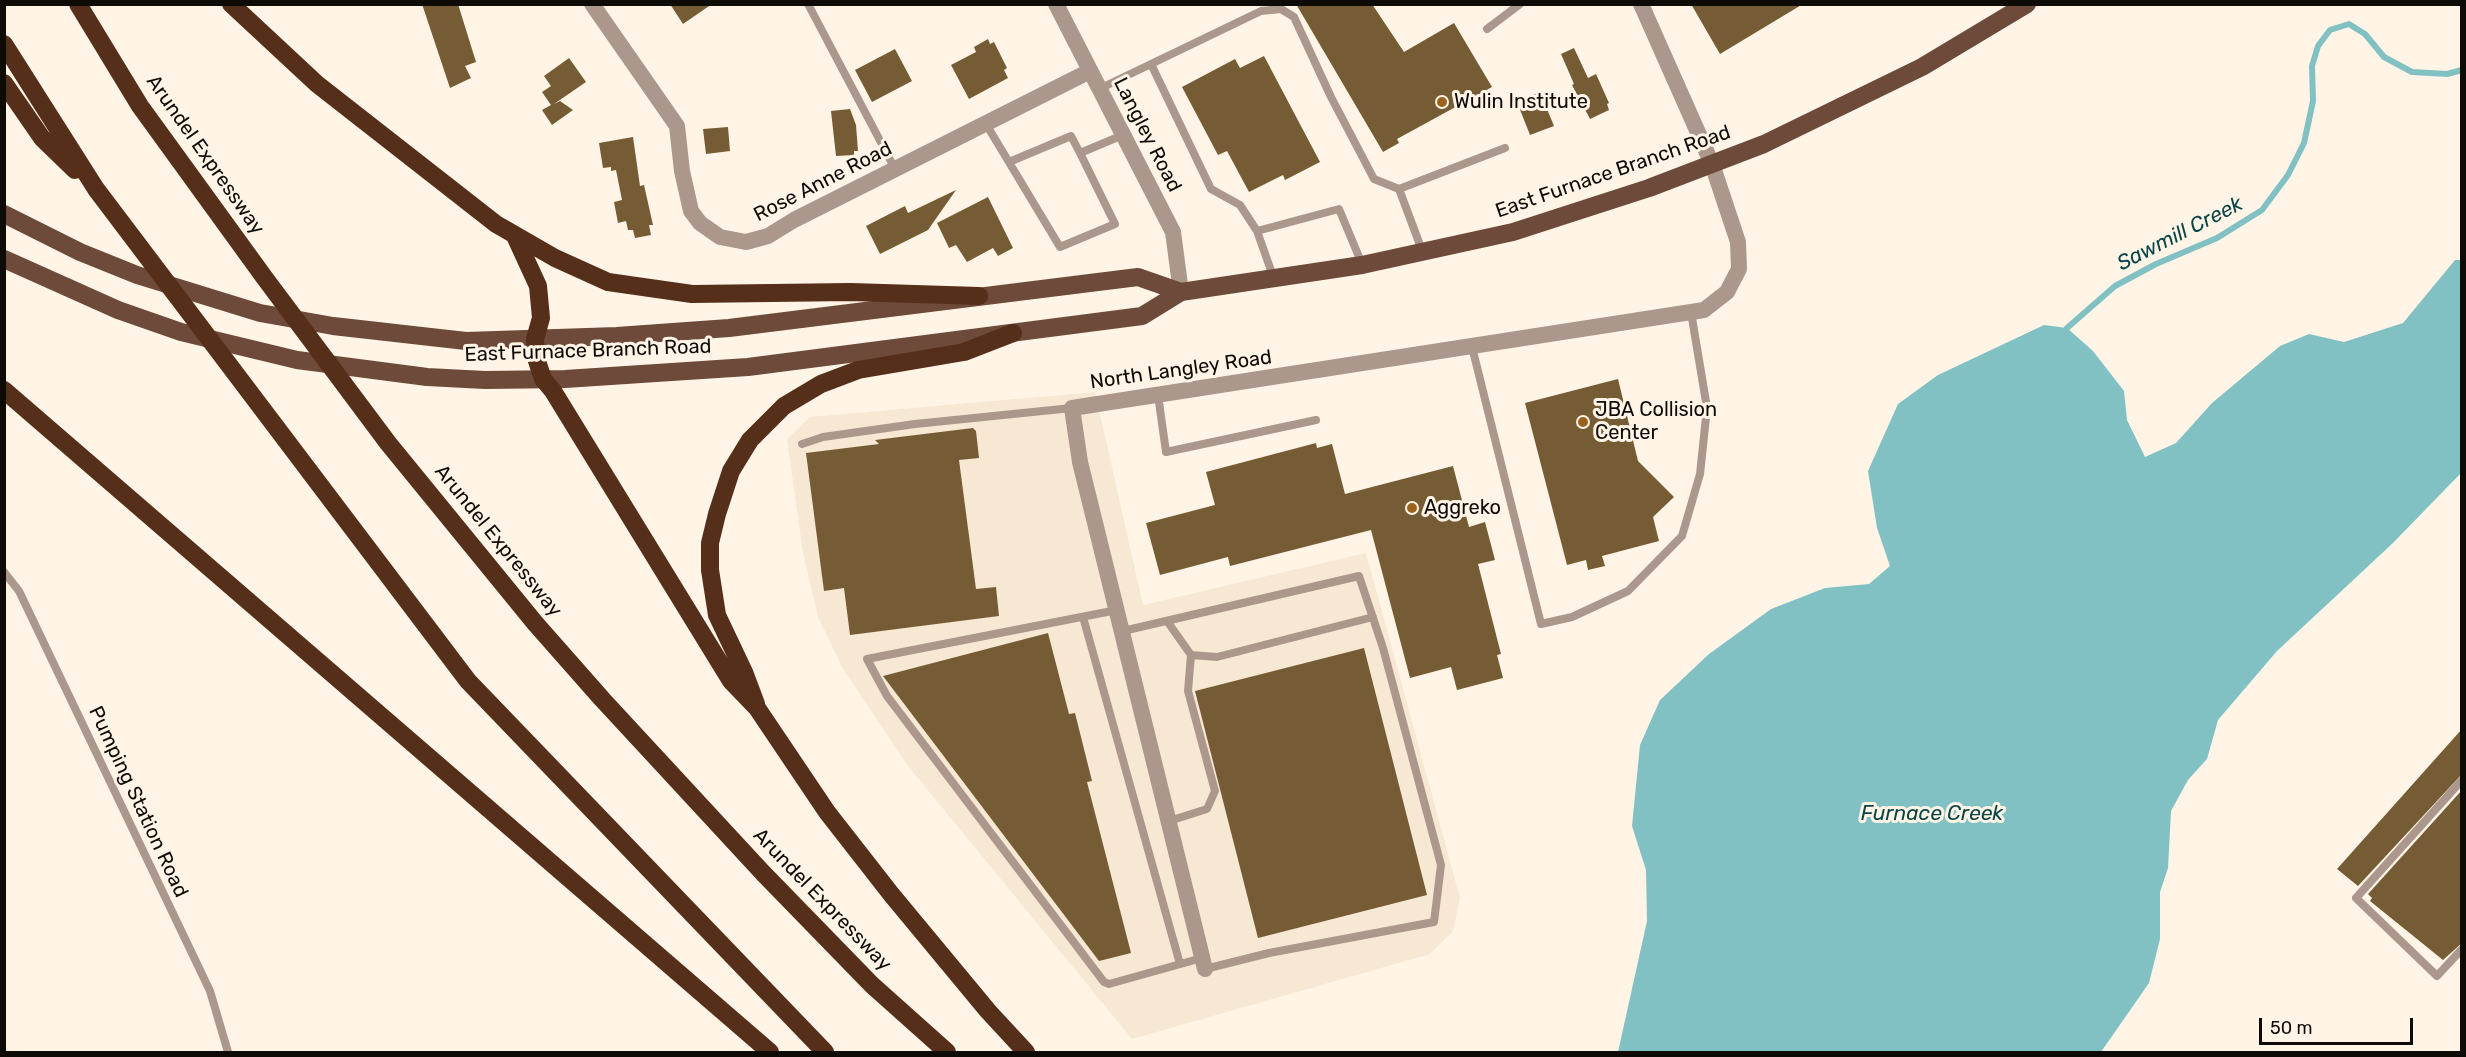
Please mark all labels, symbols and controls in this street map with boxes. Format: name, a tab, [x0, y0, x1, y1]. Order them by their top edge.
street label: Arundel Expressway	[141, 71, 269, 239]
street label: Langley Road	[1108, 74, 1186, 196]
place label: Wulin Institute	[1454, 90, 1588, 114]
marker: Wulin Institute	[1435, 95, 1449, 109]
street label: East Furnace Branch Road	[1492, 120, 1734, 224]
street label: Rose Anne Road	[750, 137, 896, 227]
water label: Sawmill Creek	[2113, 192, 2247, 276]
street label: East Furnace Branch Road	[464, 335, 712, 367]
street label: North Langley Road	[1089, 345, 1273, 395]
place label: JBA Collision Center	[1595, 398, 1717, 445]
marker: JBA Collision Center	[1576, 415, 1590, 429]
street label: Arundel Expressway	[429, 460, 567, 622]
place label: Aggreko	[1424, 496, 1501, 520]
marker: Aggreko	[1405, 501, 1419, 515]
street label: Pumping Station Road	[83, 703, 193, 901]
water label: Furnace Creek	[1861, 801, 2003, 827]
street label: Arundel Expressway	[748, 824, 896, 976]
scale bar	[2262, 1006, 2416, 1044]
text: 50 m	[2270, 1017, 2313, 1039]

